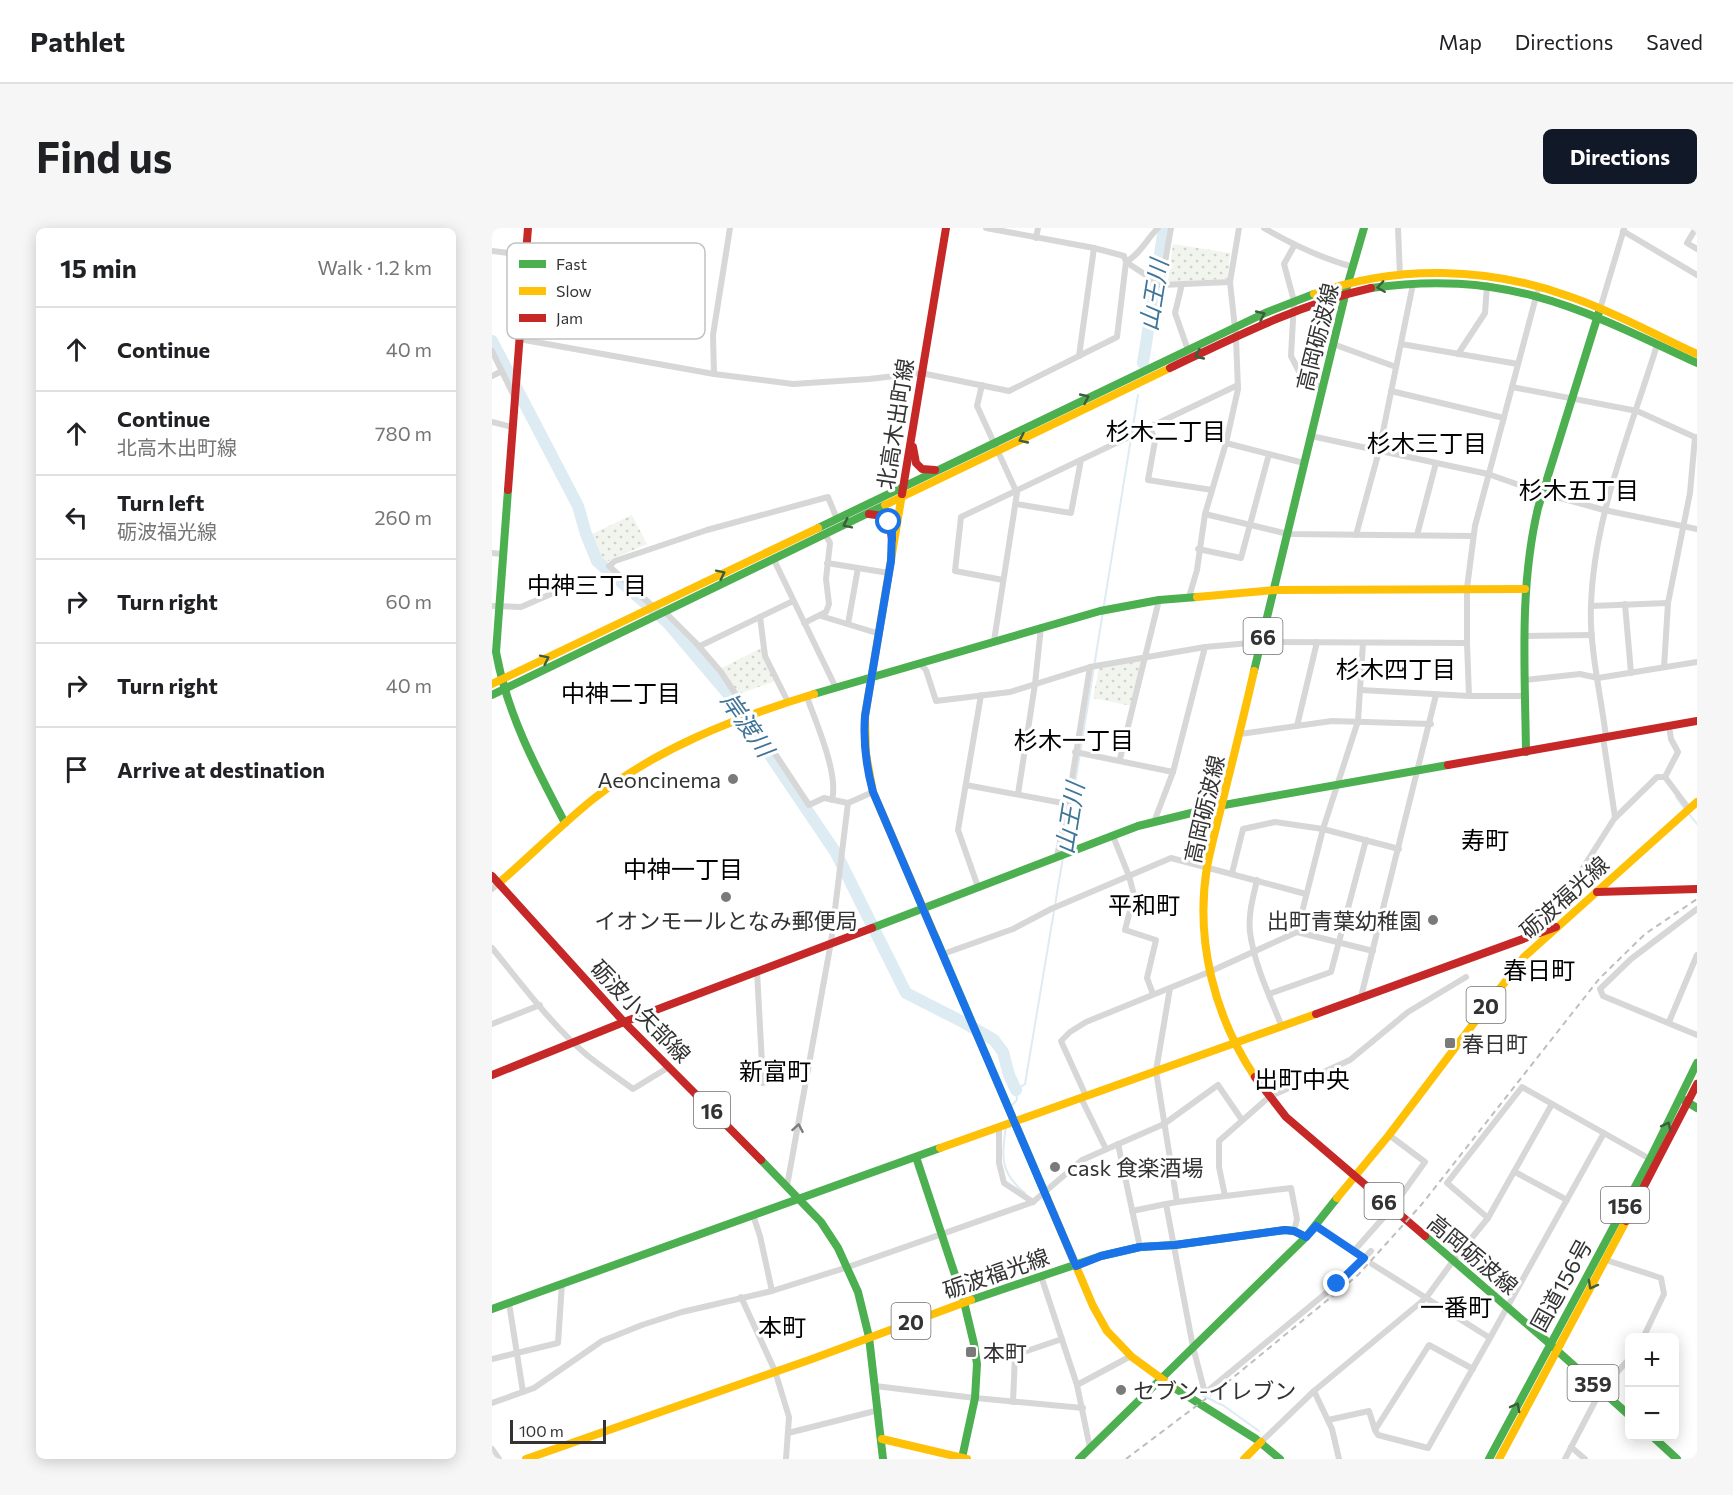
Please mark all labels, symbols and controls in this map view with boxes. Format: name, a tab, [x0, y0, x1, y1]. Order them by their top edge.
text: Pathlet	[30, 24, 125, 58]
text: Map	[1439, 29, 1482, 54]
text: Directions	[1515, 29, 1613, 54]
text: Saved	[1646, 29, 1703, 54]
button: Directions	[1543, 129, 1697, 184]
text: Find us	[36, 130, 172, 182]
legend	[507, 243, 705, 339]
text: 15 min	[60, 252, 137, 283]
text: Fast	[556, 254, 587, 273]
water label: 山王川	[1133, 254, 1173, 333]
text: Walk · 1.2 km	[317, 255, 432, 279]
street label: 高岡砺波線	[1291, 280, 1343, 394]
text: Slow	[556, 281, 592, 300]
one-way arrow	[1376, 281, 1385, 293]
text: Jam	[556, 308, 583, 327]
one-way arrow	[1255, 310, 1266, 322]
icon: ahead	[60, 333, 93, 366]
text: Continue	[117, 336, 210, 363]
text: 40 m	[386, 337, 432, 361]
one-way arrow	[1194, 347, 1205, 359]
street label: 北高木出町線	[871, 357, 919, 491]
one-way arrow	[1079, 394, 1090, 406]
text: Continue	[117, 405, 210, 432]
district label: 杉木二丁目	[1106, 416, 1226, 445]
icon: ahead	[60, 417, 93, 450]
text: 780 m	[375, 421, 432, 445]
district label: 杉木三丁目	[1367, 428, 1487, 457]
one-way arrow	[1018, 431, 1029, 443]
text: 北高木出町線	[117, 435, 237, 459]
district label: 杉木五丁目	[1519, 475, 1639, 504]
text: Turn left	[117, 489, 204, 516]
icon: left	[60, 501, 93, 534]
text: 260 m	[374, 505, 432, 529]
route start	[875, 508, 901, 534]
one-way arrow	[843, 516, 854, 528]
text: 砺波福光線	[117, 519, 217, 543]
district label: 中神三丁目	[527, 570, 647, 599]
one-way arrow	[714, 570, 725, 582]
icon: right	[60, 585, 93, 618]
text: Turn right	[117, 588, 218, 615]
text: 60 m	[386, 589, 432, 613]
road number: 66	[1244, 618, 1282, 654]
one-way arrow	[538, 654, 549, 666]
district label: 杉木四丁目	[1336, 654, 1456, 683]
icon: right	[60, 669, 93, 702]
text: Turn right	[117, 672, 218, 699]
text: 40 m	[386, 673, 432, 697]
district label: 中神二丁目	[561, 678, 681, 707]
water label: 岸渡川	[715, 686, 782, 764]
district label: 杉木一丁目	[1014, 725, 1134, 754]
street label: 高岡砺波線	[1178, 752, 1230, 866]
icon: arrive	[60, 753, 93, 786]
text: Arrive at destination	[117, 756, 325, 783]
place label: Aeoncinema	[598, 766, 721, 793]
marker: Aeoncinema	[726, 772, 740, 786]
water label: 山王川	[1049, 777, 1089, 856]
district label: 寿町	[1461, 825, 1509, 854]
street label: 砺波福光線	[1514, 850, 1614, 944]
district label: 中神一丁目	[623, 854, 743, 883]
marker: イオンモールとなみ郵便局	[719, 890, 733, 904]
district label: 平和町	[1108, 890, 1180, 919]
place label: イオンモールとなみ郵便局	[594, 907, 858, 934]
place label: 出町青葉幼稚園	[1267, 907, 1421, 934]
marker: 出町青葉幼稚園	[1426, 913, 1440, 927]
street label: 砺波小矢部線	[585, 954, 697, 1068]
district label: 春日町	[1503, 955, 1575, 984]
road number: 20	[1466, 987, 1506, 1023]
place label: 春日町	[1462, 1030, 1528, 1057]
marker: 春日町	[1443, 1036, 1457, 1050]
district label: 新富町	[739, 1056, 811, 1085]
district label: 出町中央	[1254, 1064, 1350, 1093]
road number: 16	[694, 1092, 730, 1128]
one-way arrow	[1659, 1121, 1671, 1132]
one-way arrow	[791, 1123, 804, 1133]
place label: cask 食楽酒場	[1067, 1154, 1204, 1181]
marker: cask 食楽酒場	[1048, 1160, 1062, 1174]
road number: 66	[1364, 1183, 1404, 1219]
road number: 156	[1601, 1187, 1649, 1223]
street label: 高岡砺波線	[1422, 1208, 1524, 1300]
street label: 国道156号	[1525, 1234, 1597, 1336]
street label: 砺波福光線	[940, 1242, 1052, 1304]
route end	[1323, 1270, 1349, 1296]
one-way arrow	[1588, 1279, 1599, 1289]
district label: 一番町	[1420, 1292, 1492, 1321]
road number: 20	[892, 1303, 930, 1339]
district label: 本町	[758, 1312, 806, 1341]
map controls	[1625, 1333, 1679, 1441]
button: +	[1625, 1333, 1679, 1387]
place label: 本町	[983, 1339, 1027, 1366]
marker: 本町	[964, 1345, 978, 1359]
road number: 359	[1568, 1365, 1618, 1401]
place label: セブン-イレブン	[1133, 1377, 1296, 1404]
marker: セブン-イレブン	[1114, 1383, 1128, 1397]
button: −	[1625, 1387, 1679, 1441]
one-way arrow	[1509, 1403, 1520, 1414]
scale bar	[510, 1417, 606, 1444]
text: 100 m	[519, 1421, 564, 1440]

